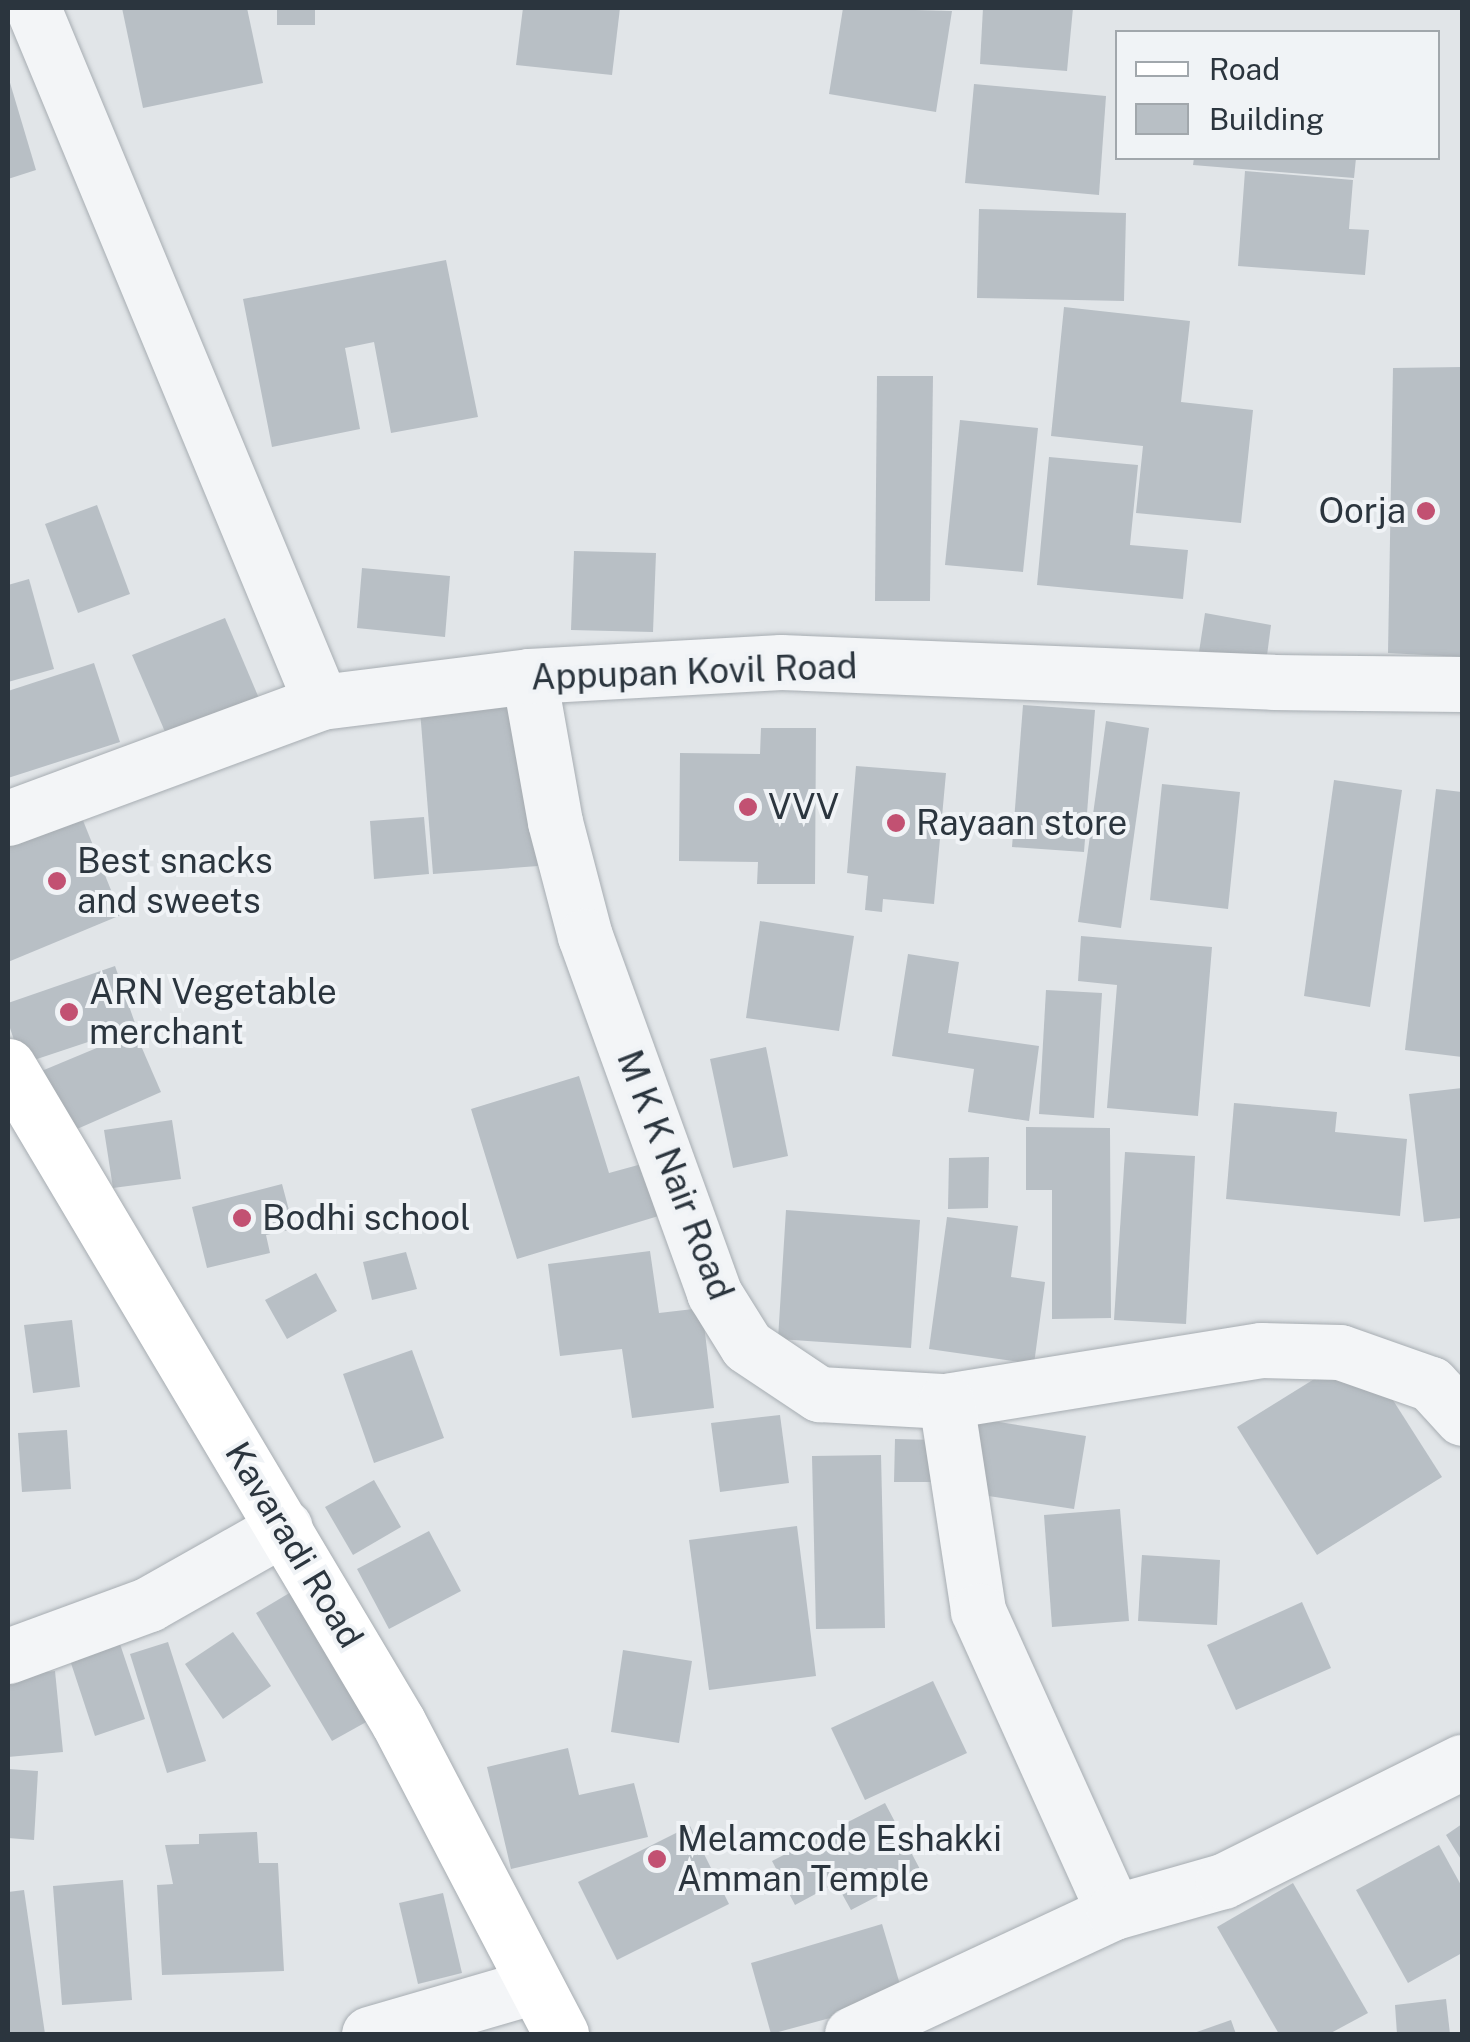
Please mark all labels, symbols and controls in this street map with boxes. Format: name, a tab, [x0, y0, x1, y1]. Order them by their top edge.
legend	[1115, 30, 1440, 160]
text: Road	[1209, 51, 1280, 87]
text: Building	[1209, 101, 1324, 137]
place label: Oorja	[1319, 490, 1406, 532]
marker: Oorja	[1415, 500, 1437, 522]
street label: Appupan Kovil Road	[530, 645, 858, 699]
place label: VVV	[768, 786, 839, 828]
marker: VVV	[737, 796, 759, 818]
place label: Rayaan store	[916, 802, 1127, 844]
marker: Rayaan store	[885, 812, 907, 834]
place label: Best snacks and sweets	[77, 840, 273, 922]
marker: Best snacks and sweets	[46, 870, 68, 892]
place label: ARN Vegetable merchant	[89, 971, 338, 1053]
marker: ARN Vegetable merchant	[58, 1001, 80, 1023]
street label: M K K Nair Road	[608, 1044, 742, 1306]
place label: Bodhi school	[262, 1197, 471, 1239]
marker: Bodhi school	[231, 1207, 253, 1229]
street label: Kavaradi Road	[216, 1435, 372, 1655]
place label: Melamcode Eshakki Amman Temple	[677, 1818, 1002, 1900]
marker: Melamcode Eshakki Amman Temple	[646, 1848, 668, 1870]

